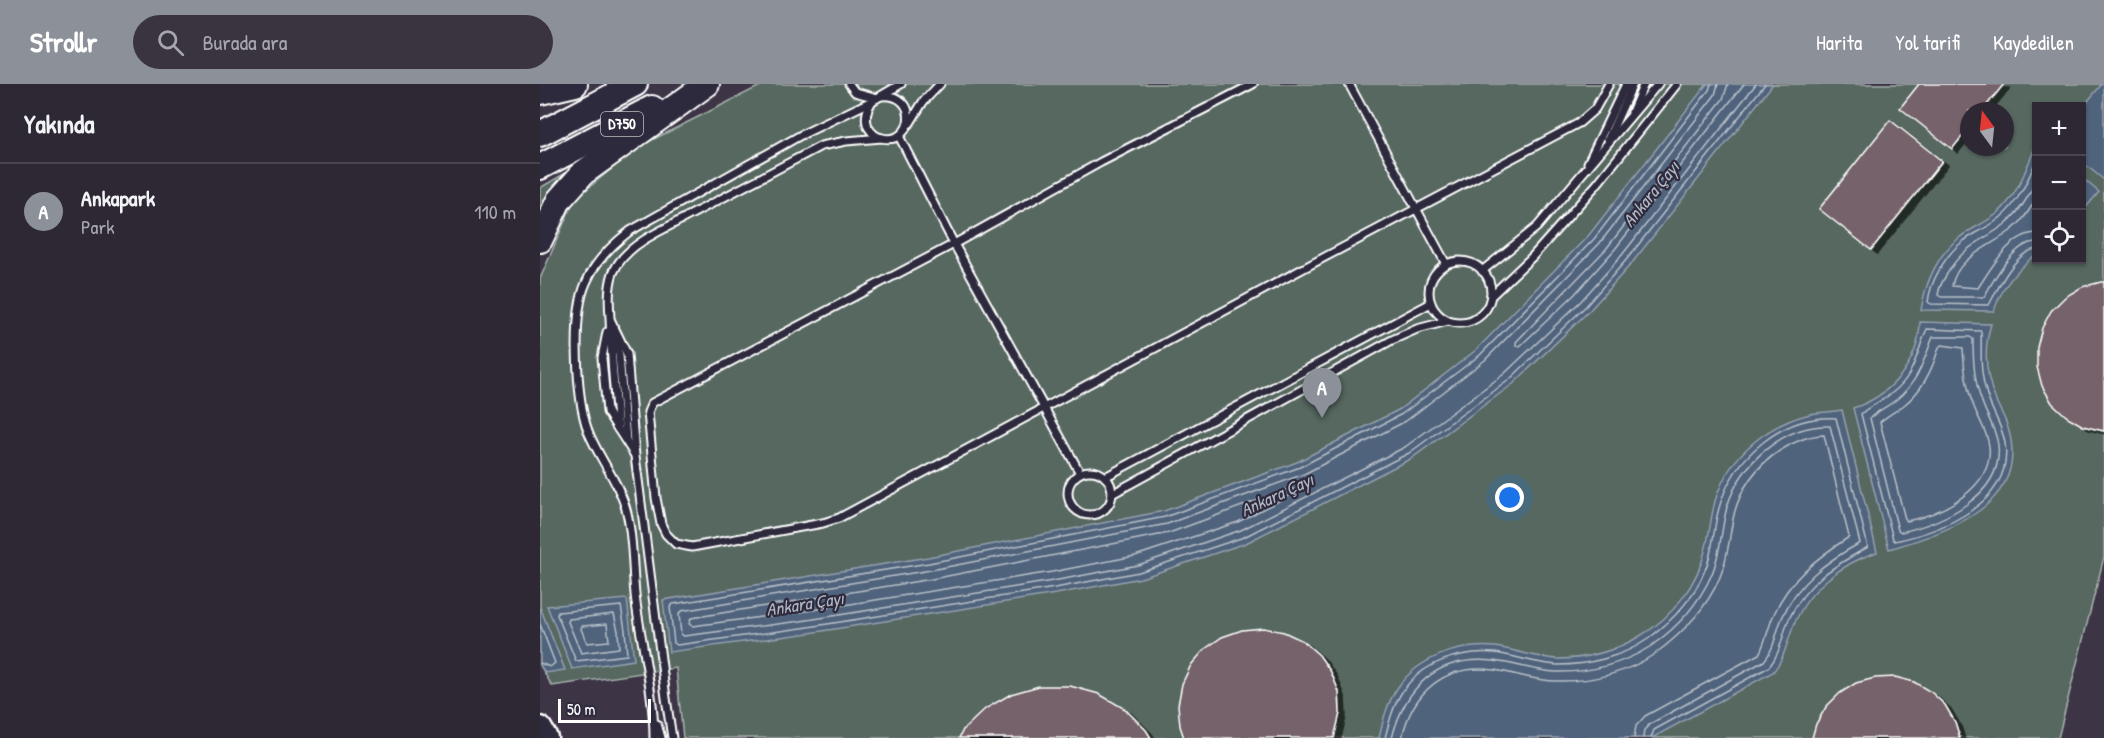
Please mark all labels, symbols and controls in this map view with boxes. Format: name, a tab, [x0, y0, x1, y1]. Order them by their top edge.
search box	[133, 15, 553, 69]
text: Strollr	[30, 23, 97, 61]
icon: search	[154, 26, 187, 59]
text: Burada ara	[202, 27, 287, 57]
text: Harita	[1816, 28, 1862, 57]
text: Yol tarifi	[1895, 28, 1960, 57]
text: Kaydedilen	[1993, 28, 2074, 57]
north arrow	[1960, 102, 2014, 156]
map controls	[2032, 102, 2086, 264]
button: +	[2032, 102, 2086, 156]
text: Yakında	[24, 106, 94, 141]
road number: D750	[601, 112, 643, 136]
water label: Ankara Çayı	[1616, 155, 1686, 232]
button: −	[2032, 156, 2086, 210]
text: Ankapark	[81, 183, 155, 213]
text: A	[39, 198, 48, 225]
text: 110 m	[474, 198, 516, 225]
button: locate	[2032, 210, 2086, 264]
text: Park	[81, 213, 114, 240]
pin: A	[1302, 368, 1342, 418]
water label: Ankara Çayı	[1236, 466, 1318, 522]
your location	[1495, 483, 1524, 512]
water label: Ankara Çayı	[764, 585, 846, 622]
scale bar	[558, 696, 651, 724]
text: 50 m	[567, 698, 596, 720]

